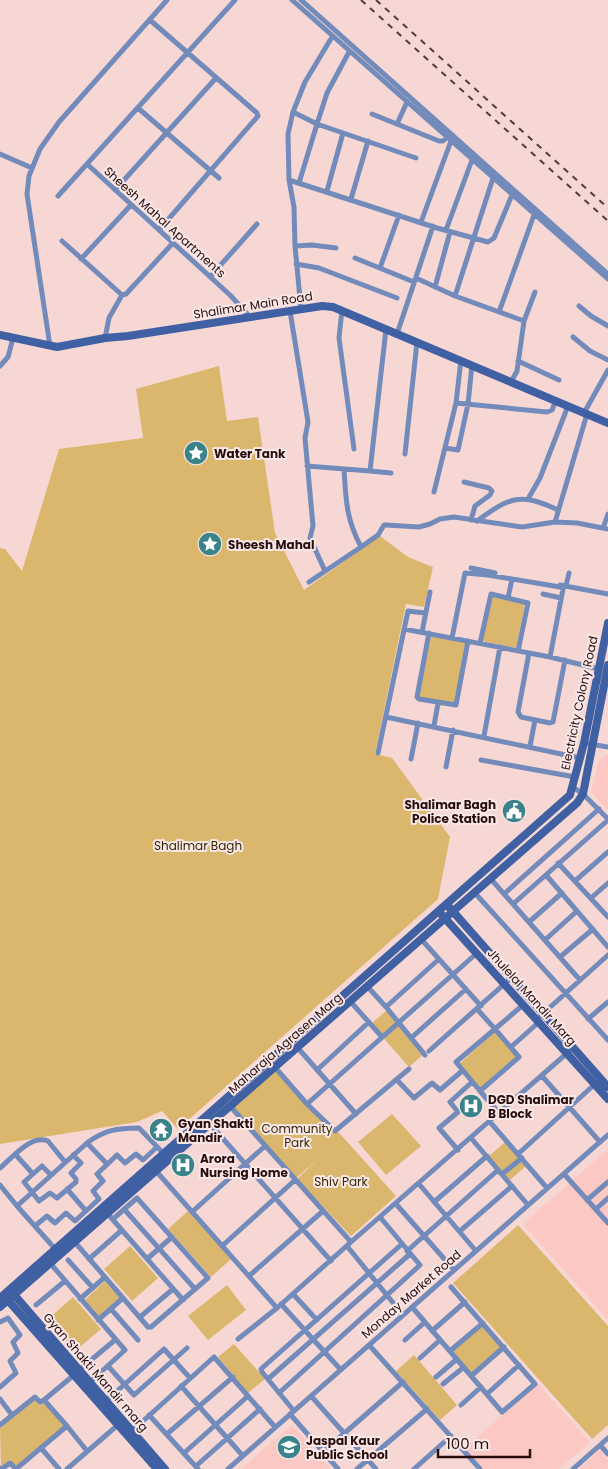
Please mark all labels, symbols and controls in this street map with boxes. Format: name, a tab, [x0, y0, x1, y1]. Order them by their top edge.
street label: Sheesh Mahal Apartments	[100, 163, 230, 281]
street label: Shalimar Main Road	[192, 287, 314, 323]
place icon: Water Tank	[183, 440, 209, 466]
place label: Water Tank	[214, 445, 286, 462]
place icon: Sheesh Mahal	[197, 531, 223, 557]
place label: Sheesh Mahal	[228, 536, 315, 553]
street label: Electricity Colony Road	[556, 634, 602, 772]
place label: Shalimar Bagh Police Station	[404, 796, 496, 827]
public building icon: Shalimar Bagh Police Station	[501, 798, 527, 824]
park label: Shalimar Bagh	[154, 837, 242, 854]
street label: Jhulelal Mandir Marg	[484, 945, 580, 1049]
street label: Maharaja Agrasen Marg	[225, 989, 345, 1097]
place label: DGD Shalimar B Block	[488, 1091, 574, 1122]
hospital icon: DGD Shalimar B Block	[458, 1093, 484, 1119]
place label: Gyan Shakti Mandir	[178, 1115, 253, 1146]
temple icon: Gyan Shakti Mandir	[148, 1117, 174, 1143]
park label: Community Park	[261, 1120, 333, 1151]
place label: Arora Nursing Home	[200, 1150, 288, 1181]
hospital icon: Arora Nursing Home	[170, 1152, 196, 1178]
park label: Shiv Park	[314, 1173, 368, 1190]
street label: Monday Market Road	[357, 1246, 465, 1342]
street label: Gyan Shakti Mandir marg	[40, 1309, 152, 1435]
scale bar	[438, 1426, 530, 1458]
place label: Jaspal Kaur Public School	[306, 1432, 388, 1463]
text: 100 m	[446, 1433, 489, 1454]
school or university icon: Jaspal Kaur Public School	[276, 1434, 302, 1460]

